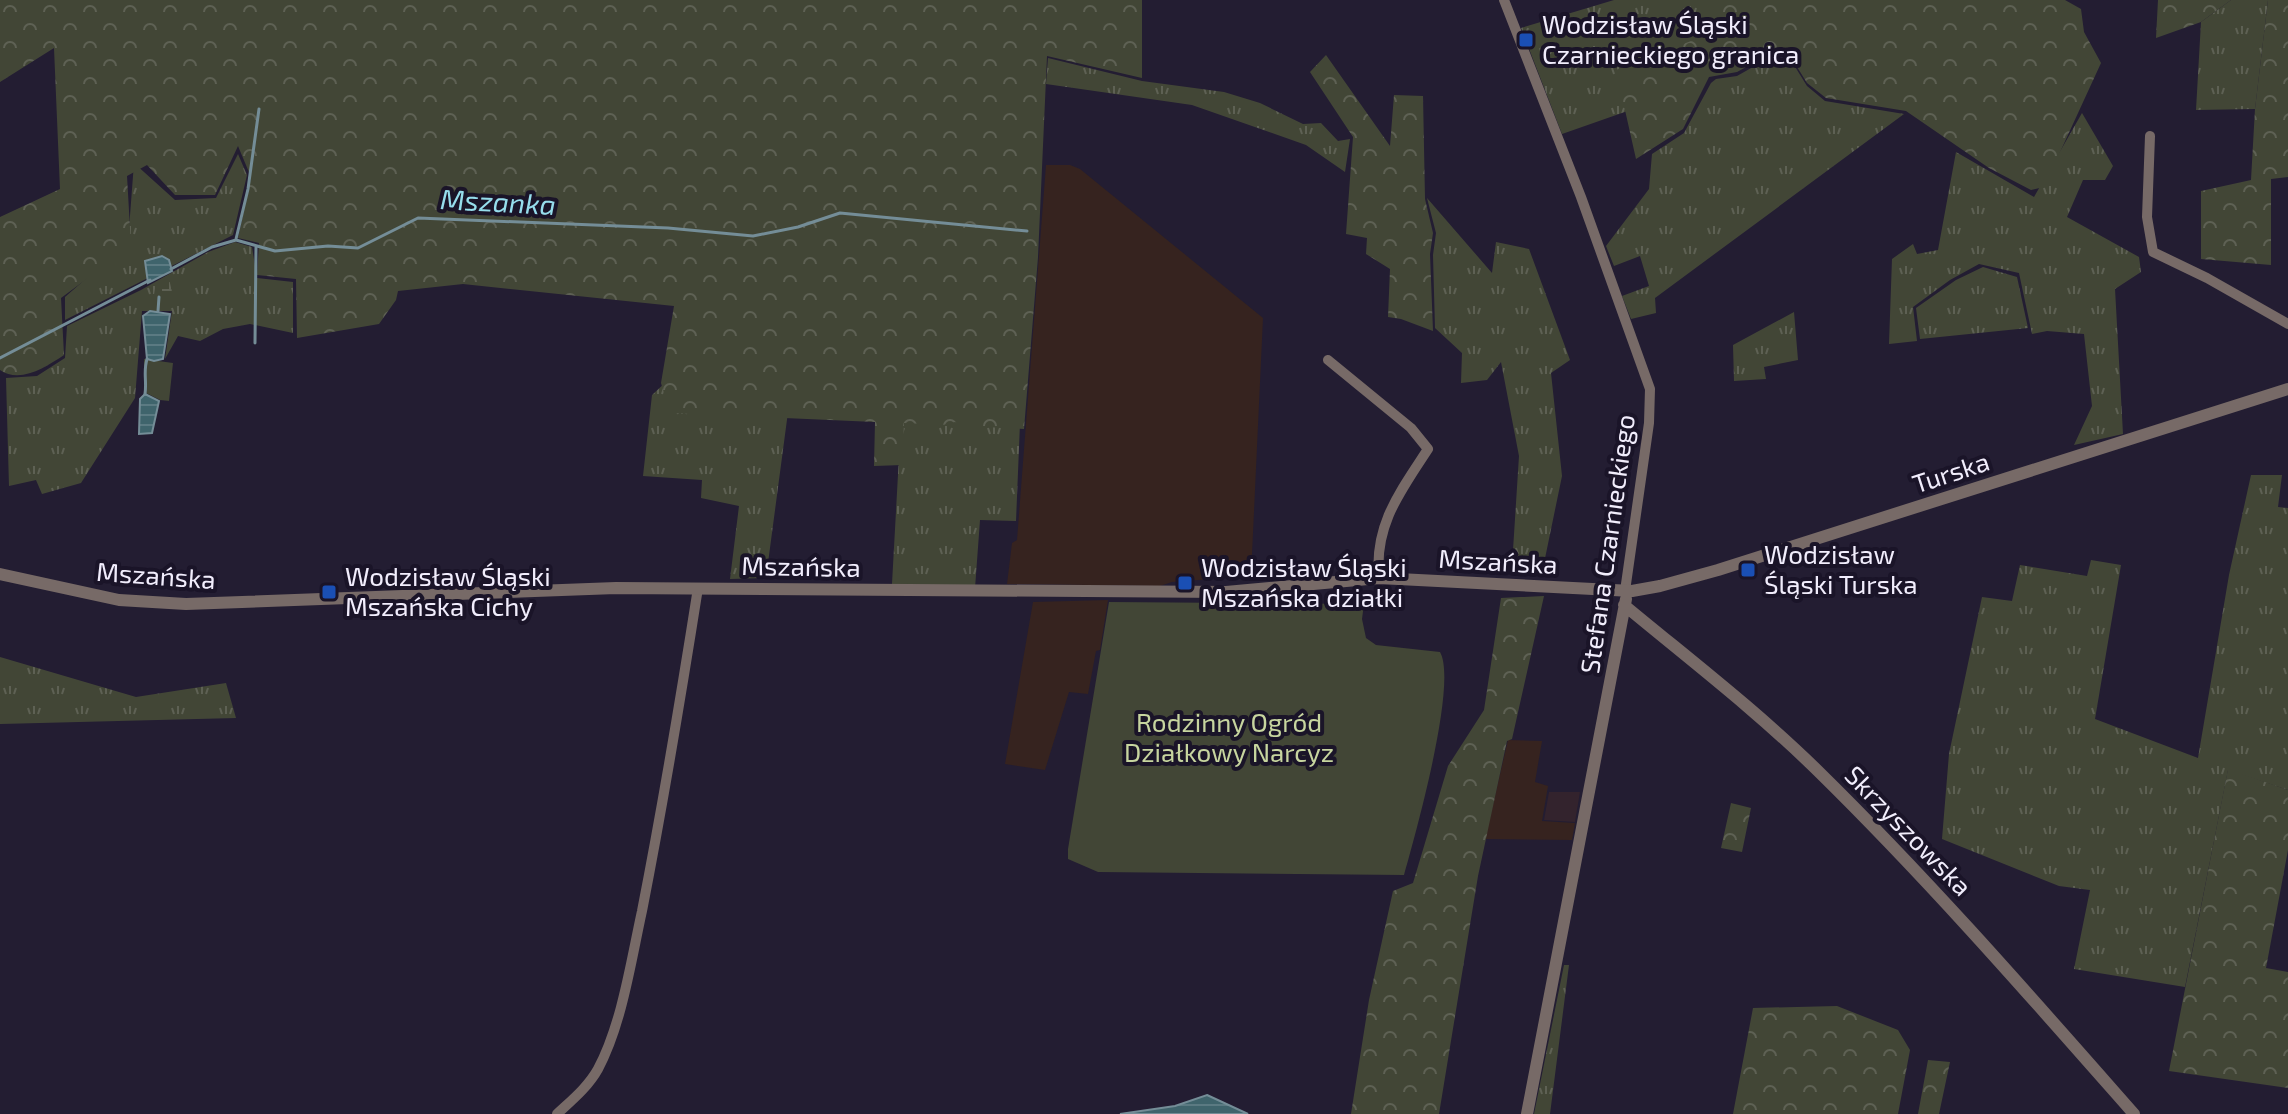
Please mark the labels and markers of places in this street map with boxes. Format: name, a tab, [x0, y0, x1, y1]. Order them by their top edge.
place label: Wodzisław Śląski Czarnieckiego granica	[1542, 8, 1799, 69]
marker: Wodzisław Śląski Czarnieckiego granica	[1517, 31, 1535, 49]
place label: Wodzisław Śląski Turska	[1764, 538, 1917, 599]
place label: Wodzisław Śląski Mszańska działki	[1201, 551, 1407, 612]
place label: Wodzisław Śląski Mszańska Cichy	[345, 560, 551, 621]
marker: Wodzisław Śląski Turska	[1739, 561, 1757, 579]
marker: Wodzisław Śląski Mszańska działki	[1176, 574, 1194, 592]
marker: Wodzisław Śląski Mszańska Cichy	[320, 583, 338, 601]

